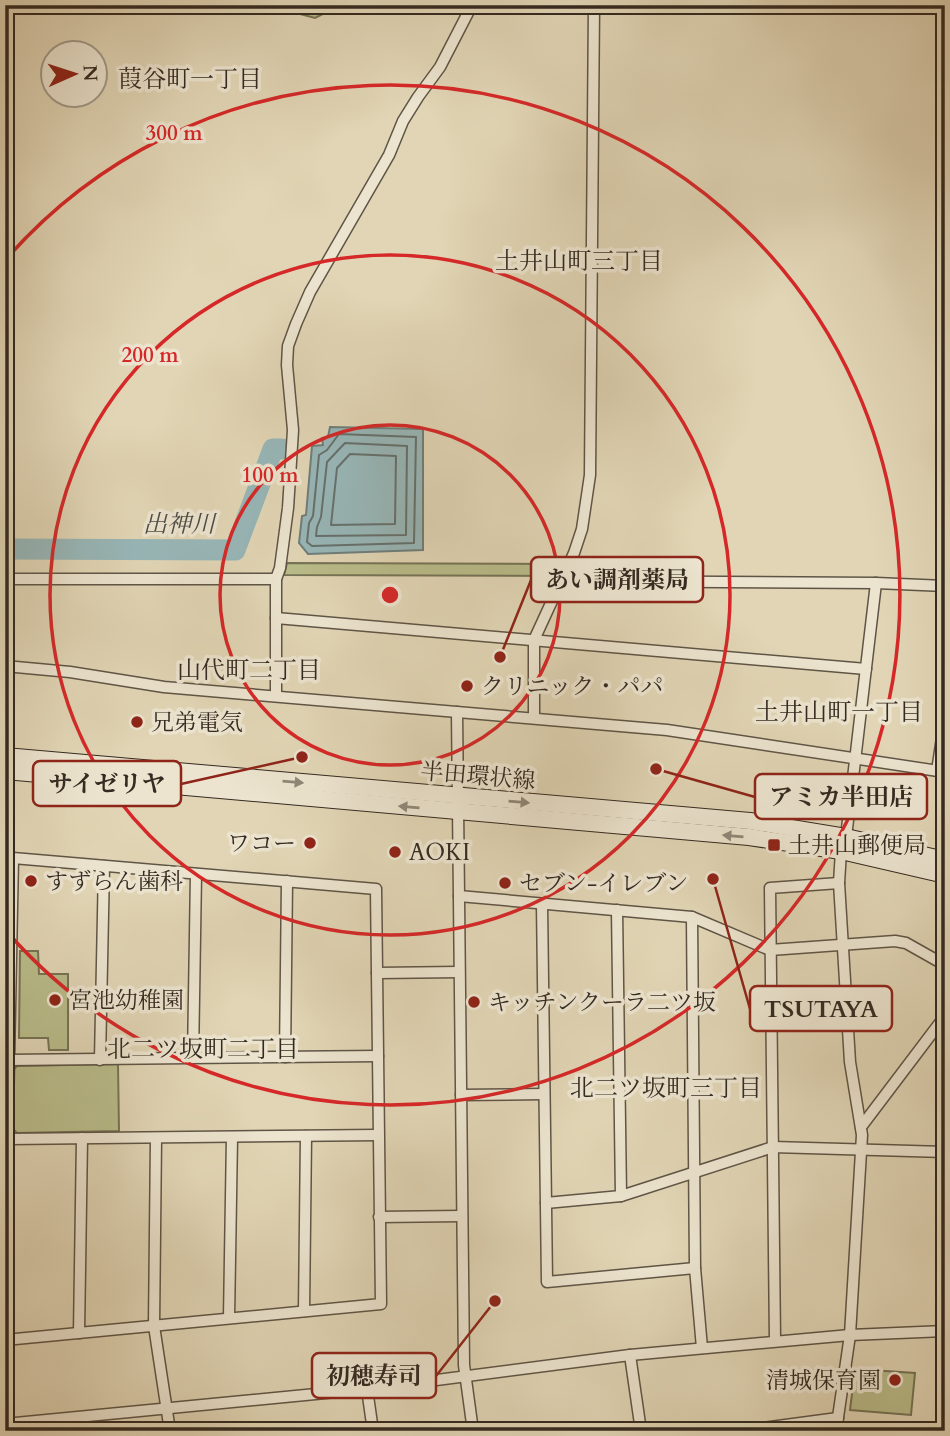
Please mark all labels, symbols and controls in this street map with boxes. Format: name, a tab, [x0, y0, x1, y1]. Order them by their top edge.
north arrow	[38, 38, 108, 108]
district label: 葭谷町一丁目	[118, 63, 262, 96]
text: N	[77, 64, 103, 83]
text: 300 m	[145, 119, 203, 148]
district label: 土井山町三丁目	[495, 245, 663, 278]
text: 200 m	[121, 341, 179, 370]
text: 100 m	[241, 461, 299, 490]
water label: 出神川	[143, 508, 218, 541]
callout: あい調剤薬局	[531, 557, 703, 602]
text: あい調剤薬局	[545, 564, 689, 597]
centre of rings	[378, 583, 402, 607]
district label: 山代町二丁目	[177, 654, 321, 687]
place label: クリニック・パパ	[481, 671, 664, 702]
marker: クリニック・パパ	[459, 678, 475, 694]
district label: 土井山町一丁目	[755, 696, 923, 729]
place label: 兄弟電気	[151, 707, 243, 738]
marker: 兄弟電気	[129, 714, 145, 730]
street label: 半田環状線	[419, 756, 537, 796]
callout: サイゼリヤ	[33, 761, 181, 806]
text: サイゼリヤ	[48, 768, 166, 801]
callout: アミカ半田店	[755, 774, 927, 819]
one-way arrow	[282, 777, 304, 788]
text: アミカ半田店	[769, 781, 913, 814]
one-way arrow	[509, 797, 531, 808]
one-way arrow	[398, 801, 420, 812]
place label: ワコー	[227, 828, 296, 859]
one-way arrow	[722, 830, 744, 841]
place label: 土井山郵便局	[788, 830, 926, 861]
marker: ワコー	[302, 835, 318, 851]
place label: AOKI	[409, 837, 470, 868]
marker: 土井山郵便局	[766, 837, 782, 853]
marker: AOKI	[387, 844, 403, 860]
place label: すずらん歯科	[45, 866, 183, 897]
place label: セブン-イレブン	[519, 868, 688, 899]
marker: すずらん歯科	[23, 873, 39, 889]
marker: セブン-イレブン	[497, 875, 513, 891]
place label: 宮池幼稚園	[69, 985, 184, 1016]
callout: TSUTAYA	[750, 986, 892, 1031]
place label: キッチンクーラ二ツ坂	[488, 987, 716, 1018]
marker: 宮池幼稚園	[47, 992, 63, 1008]
text: TSUTAYA	[764, 993, 878, 1026]
marker: キッチンクーラ二ツ坂	[466, 994, 482, 1010]
district label: 北二ツ坂町二丁目	[107, 1033, 299, 1066]
district label: 北二ツ坂町三丁目	[570, 1072, 762, 1105]
callout: 初穂寿司	[312, 1353, 436, 1398]
text: 初穂寿司	[326, 1360, 422, 1393]
place label: 清城保育園	[766, 1365, 881, 1396]
marker: 清城保育園	[887, 1372, 903, 1388]

